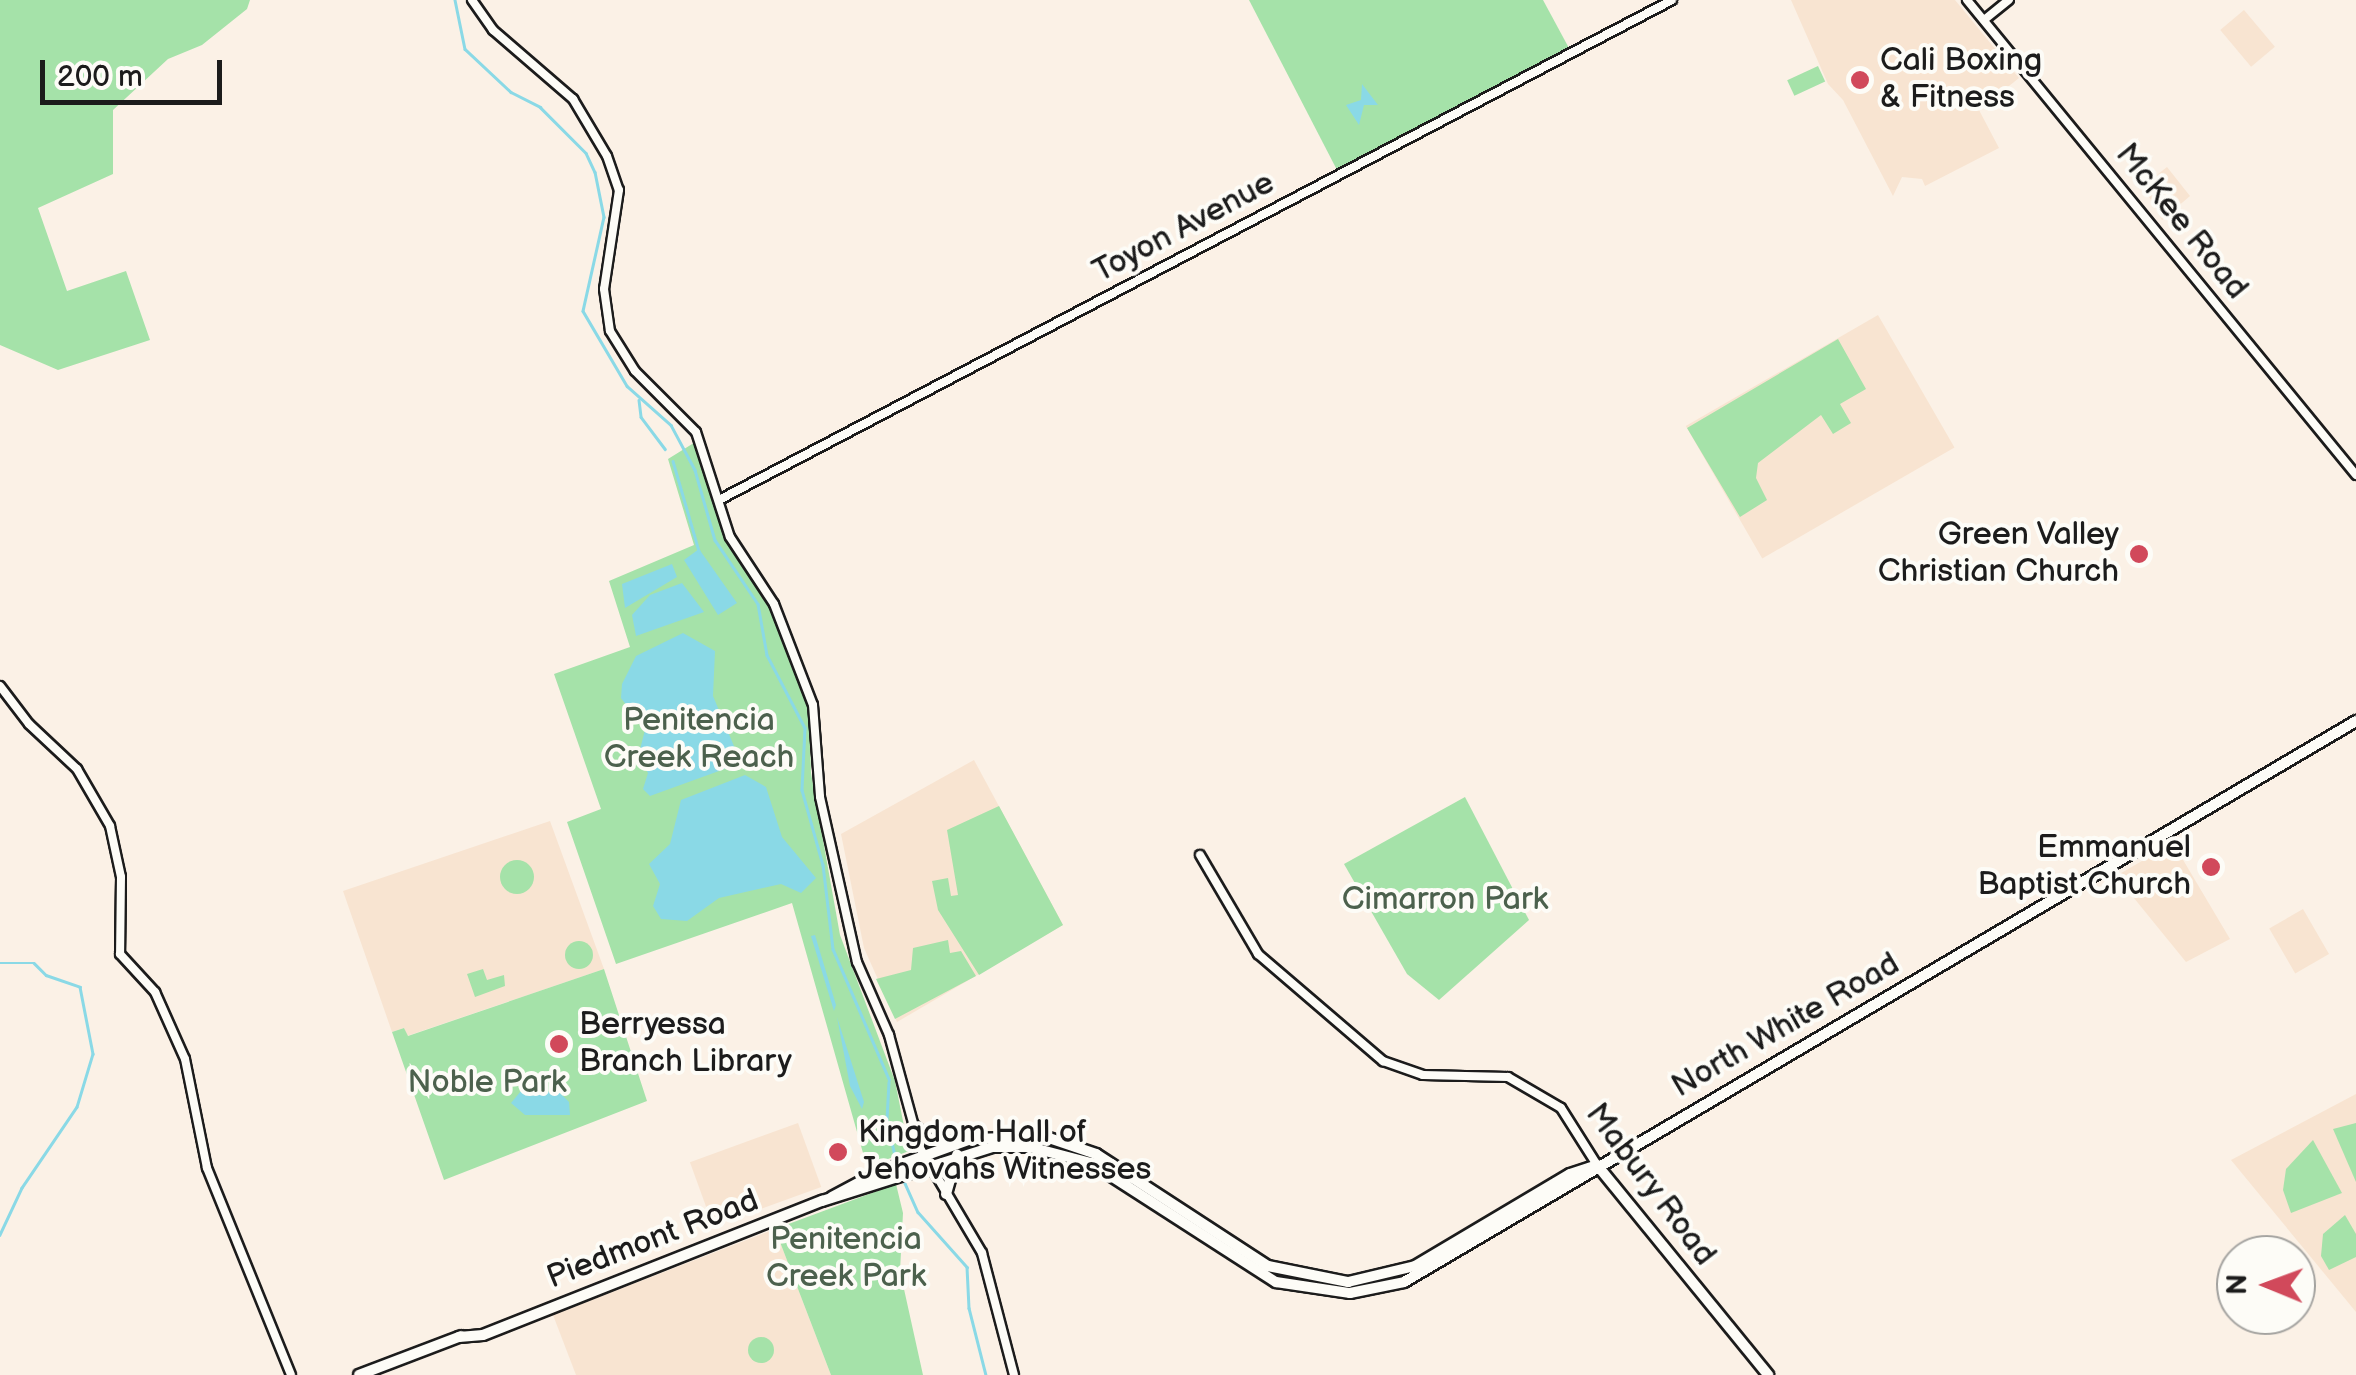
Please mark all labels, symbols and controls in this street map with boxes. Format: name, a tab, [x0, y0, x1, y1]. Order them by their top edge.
scale bar	[45, 40, 228, 102]
place label: Cali Boxing & Fitness	[1880, 43, 2042, 118]
text: 200 m	[57, 59, 143, 95]
marker: Cali Boxing & Fitness	[1849, 69, 1871, 91]
street label: McKee Road	[2107, 137, 2255, 307]
street label: Toyon Avenue	[1087, 164, 1281, 292]
place label: Green Valley Christian Church	[1878, 517, 2119, 592]
marker: Green Valley Christian Church	[2128, 543, 2150, 565]
park label: Penitencia Creek Reach	[604, 703, 794, 778]
place label: Emmanuel Baptist Church	[1977, 830, 2191, 905]
marker: Emmanuel Baptist Church	[2200, 856, 2222, 878]
park label: Cimarron Park	[1342, 881, 1548, 919]
street label: North White Road	[1665, 945, 1907, 1107]
place label: Berryessa Branch Library	[579, 1007, 792, 1082]
marker: Berryessa Branch Library	[548, 1033, 570, 1055]
park label: Noble Park	[408, 1064, 566, 1102]
street label: Mabury Road	[1576, 1096, 1724, 1274]
place label: Kingdom Hall of Jehovahs Witnesses	[858, 1115, 1152, 1190]
marker: Kingdom Hall of Jehovahs Witnesses	[827, 1141, 849, 1163]
street label: Piedmont Road	[542, 1182, 764, 1298]
park label: Penitencia Creek Park	[766, 1222, 926, 1297]
north arrow	[2216, 1235, 2316, 1335]
text: N	[2221, 1274, 2254, 1295]

